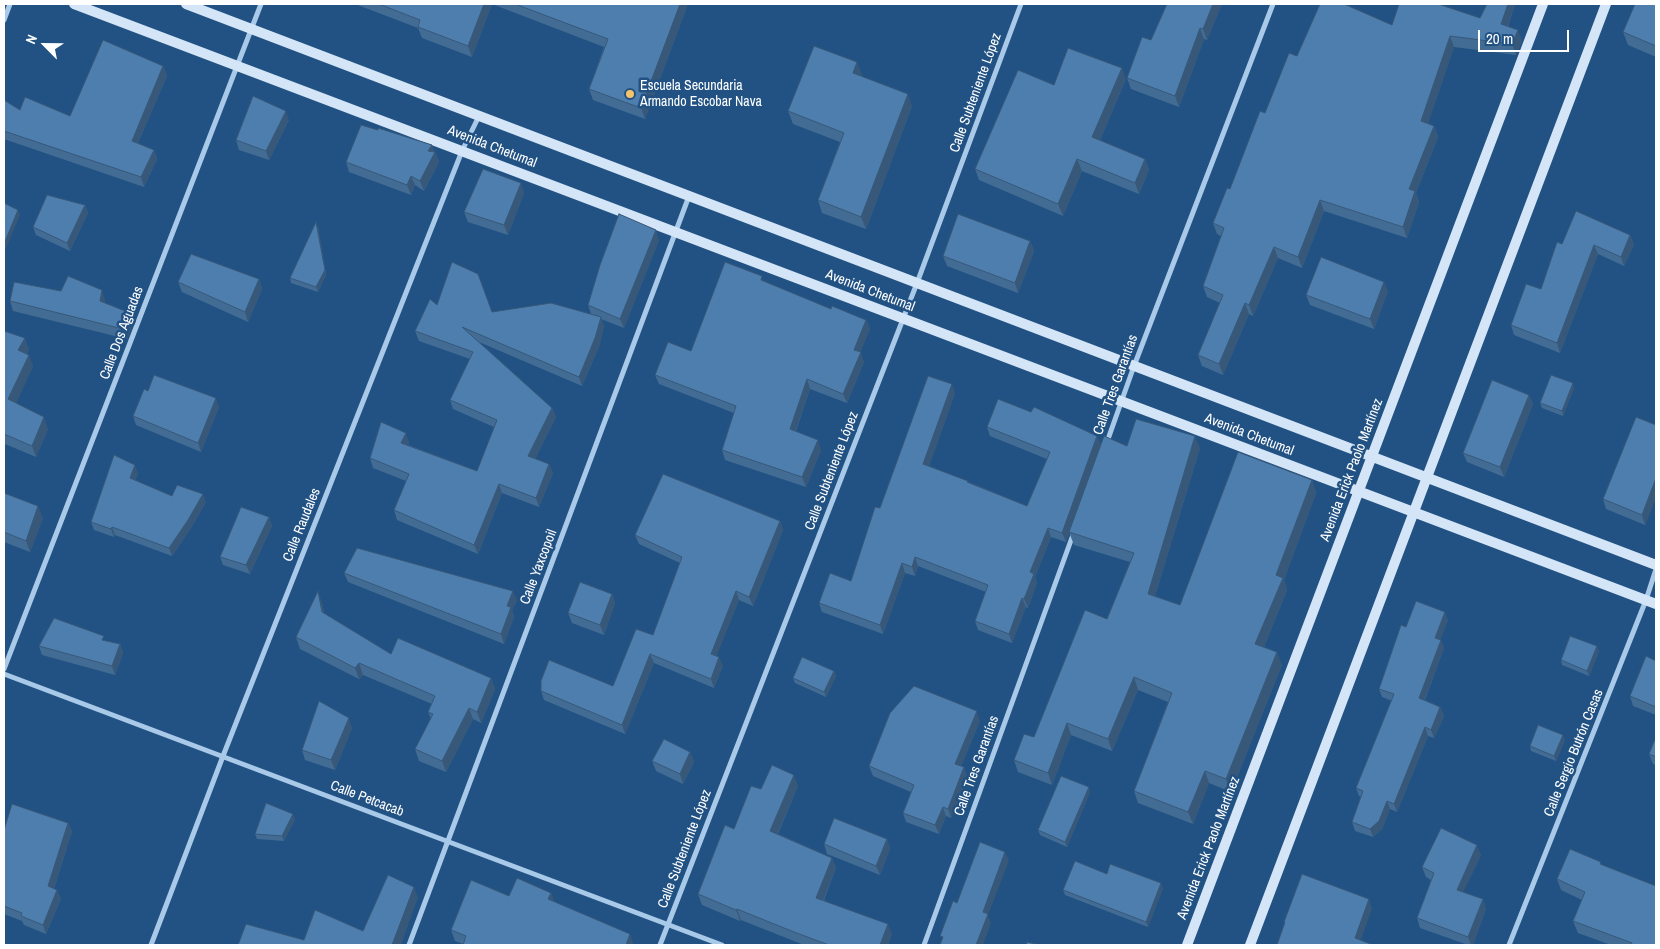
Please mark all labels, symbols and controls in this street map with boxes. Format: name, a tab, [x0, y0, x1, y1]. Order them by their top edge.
north arrow	[20, 20, 70, 70]
scale bar	[1480, 20, 1571, 52]
text: 20 m	[1486, 28, 1513, 49]
street label: Calle Subteniente López	[947, 31, 1005, 155]
text: N	[21, 32, 41, 46]
place label: Escuela Secundaria Armando Escobar Nava	[640, 78, 762, 110]
marker: Escuela Secundaria Armando Escobar Nava	[624, 88, 636, 100]
street label: Avenida Chetumal	[445, 122, 539, 172]
street label: Avenida Chetumal	[823, 266, 917, 316]
street label: Calle Dos Aguadas	[97, 284, 147, 382]
street label: Calle Tres Garantías	[1090, 333, 1142, 437]
street label: Avenida Erick Paolo Martínez	[1317, 396, 1387, 544]
street label: Calle Subteniente López	[802, 409, 862, 533]
street label: Avenida Chetumal	[1202, 410, 1296, 460]
street label: Calle Raudales	[280, 486, 324, 564]
street label: Calle Yaxcopoil	[517, 527, 561, 607]
street label: Calle Sergio Butrón Casas	[1541, 687, 1607, 819]
street label: Calle Tres Garantías	[951, 714, 1003, 818]
street label: Avenida Erick Paolo Martínez	[1174, 774, 1244, 922]
street label: Calle Petcacab	[328, 777, 406, 821]
street label: Calle Subteniente López	[655, 787, 715, 911]

